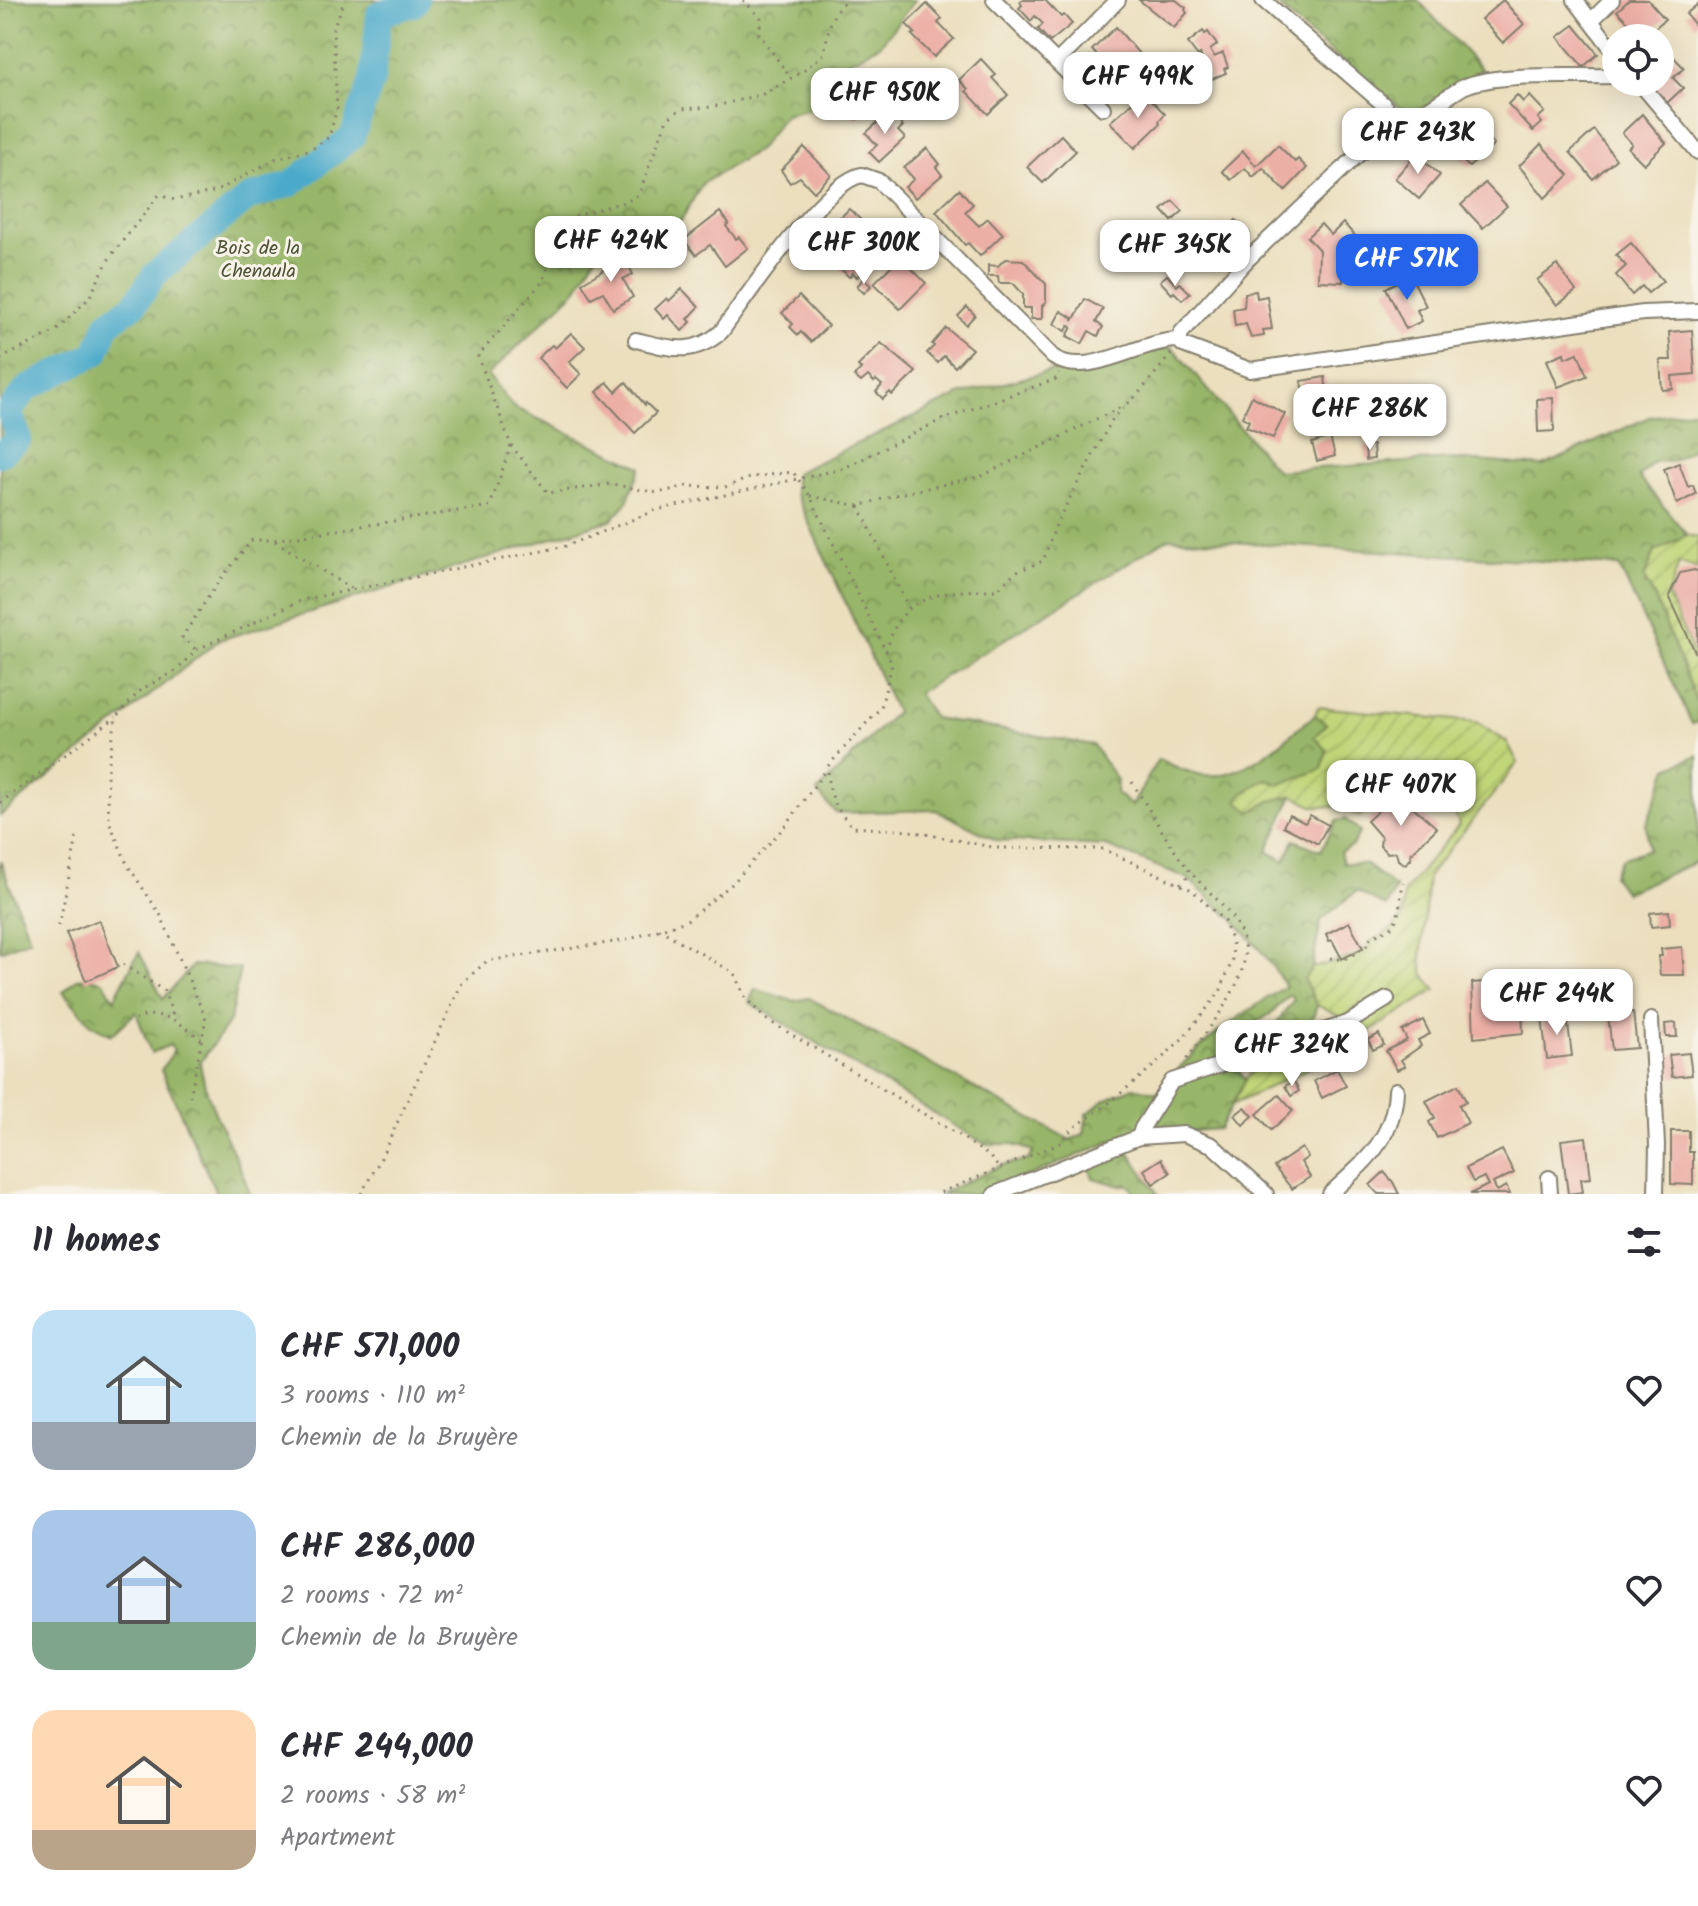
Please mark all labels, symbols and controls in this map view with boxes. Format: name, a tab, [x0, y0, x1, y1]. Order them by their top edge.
map controls	[1602, 24, 1674, 96]
button: locate	[1602, 24, 1674, 96]
pin: CHF 499K	[1055, 52, 1221, 120]
text: CHF 499K	[1081, 57, 1195, 99]
pin: CHF 950K	[802, 68, 968, 136]
text: CHF 950K	[829, 73, 941, 115]
pin: CHF 243K	[1335, 108, 1501, 176]
text: CHF 243K	[1360, 113, 1476, 155]
pin: CHF 424K	[528, 216, 694, 284]
pin: CHF 300K	[781, 218, 947, 286]
pin: CHF 345K	[1092, 220, 1258, 288]
text: CHF 424K	[553, 221, 669, 263]
text: CHF 300K	[807, 223, 921, 265]
text: CHF 345K	[1118, 225, 1232, 267]
park label: Bois de la Chenaula	[216, 233, 300, 288]
pin: CHF 571K	[1324, 234, 1490, 302]
text: CHF 571K	[1354, 239, 1460, 281]
pin: CHF 286K	[1287, 384, 1453, 452]
text: CHF 286K	[1311, 389, 1429, 431]
pin: CHF 407K	[1318, 760, 1484, 828]
text: CHF 407K	[1345, 765, 1457, 807]
pin: CHF 244K	[1474, 969, 1640, 1037]
text: CHF 244K	[1499, 974, 1615, 1016]
pin: CHF 324K	[1209, 1020, 1375, 1088]
text: CHF 324K	[1234, 1025, 1350, 1067]
text: 11 homes	[32, 1215, 161, 1269]
icon: filters	[1622, 1220, 1666, 1264]
text: CHF 571,000	[280, 1321, 459, 1375]
icon: home	[96, 1342, 192, 1438]
icon: heart	[1622, 1368, 1666, 1412]
text: 3 rooms · 110 m²	[280, 1375, 465, 1417]
text: Chemin de la Bruyère	[280, 1417, 518, 1459]
text: CHF 286,000	[280, 1521, 474, 1575]
icon: home	[96, 1542, 192, 1638]
icon: heart	[1622, 1568, 1666, 1612]
text: 2 rooms · 72 m²	[280, 1575, 463, 1617]
text: Chemin de la Bruyère	[280, 1617, 518, 1659]
text: CHF 244,000	[280, 1721, 473, 1775]
icon: home	[96, 1742, 192, 1838]
icon: heart	[1622, 1768, 1666, 1812]
text: 2 rooms · 58 m²	[280, 1775, 465, 1817]
text: Apartment	[280, 1817, 395, 1859]

